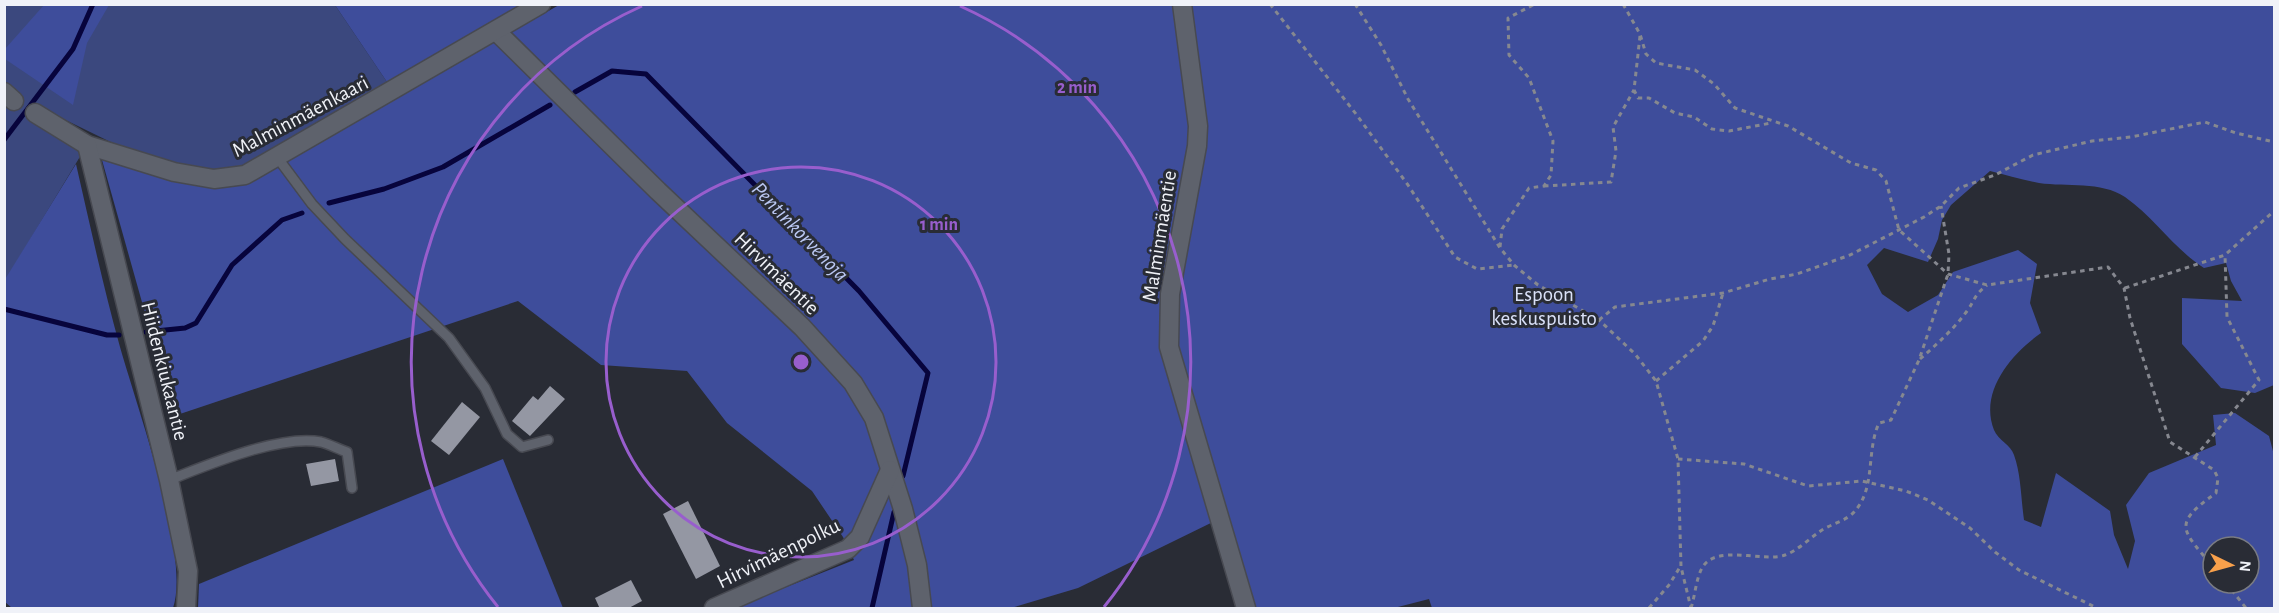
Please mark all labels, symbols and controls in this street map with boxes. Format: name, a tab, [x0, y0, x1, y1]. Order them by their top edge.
street label: Malminmäenkaari	[229, 72, 372, 161]
text: 2 min	[1057, 79, 1097, 97]
street label: Malminmäentie	[1139, 169, 1180, 303]
water label: Pentinkorvenoja	[748, 178, 853, 286]
text: 1 min	[920, 216, 958, 234]
street label: Hirvimäentie	[730, 228, 823, 319]
park label: Espoon keskuspuisto	[1491, 284, 1597, 329]
street label: Hiidenkiukaantie	[137, 300, 192, 443]
centre of rings	[791, 352, 811, 372]
street label: Hirvimäenpolku	[713, 515, 843, 592]
north arrow	[2201, 535, 2261, 595]
text: N	[2236, 560, 2253, 572]

